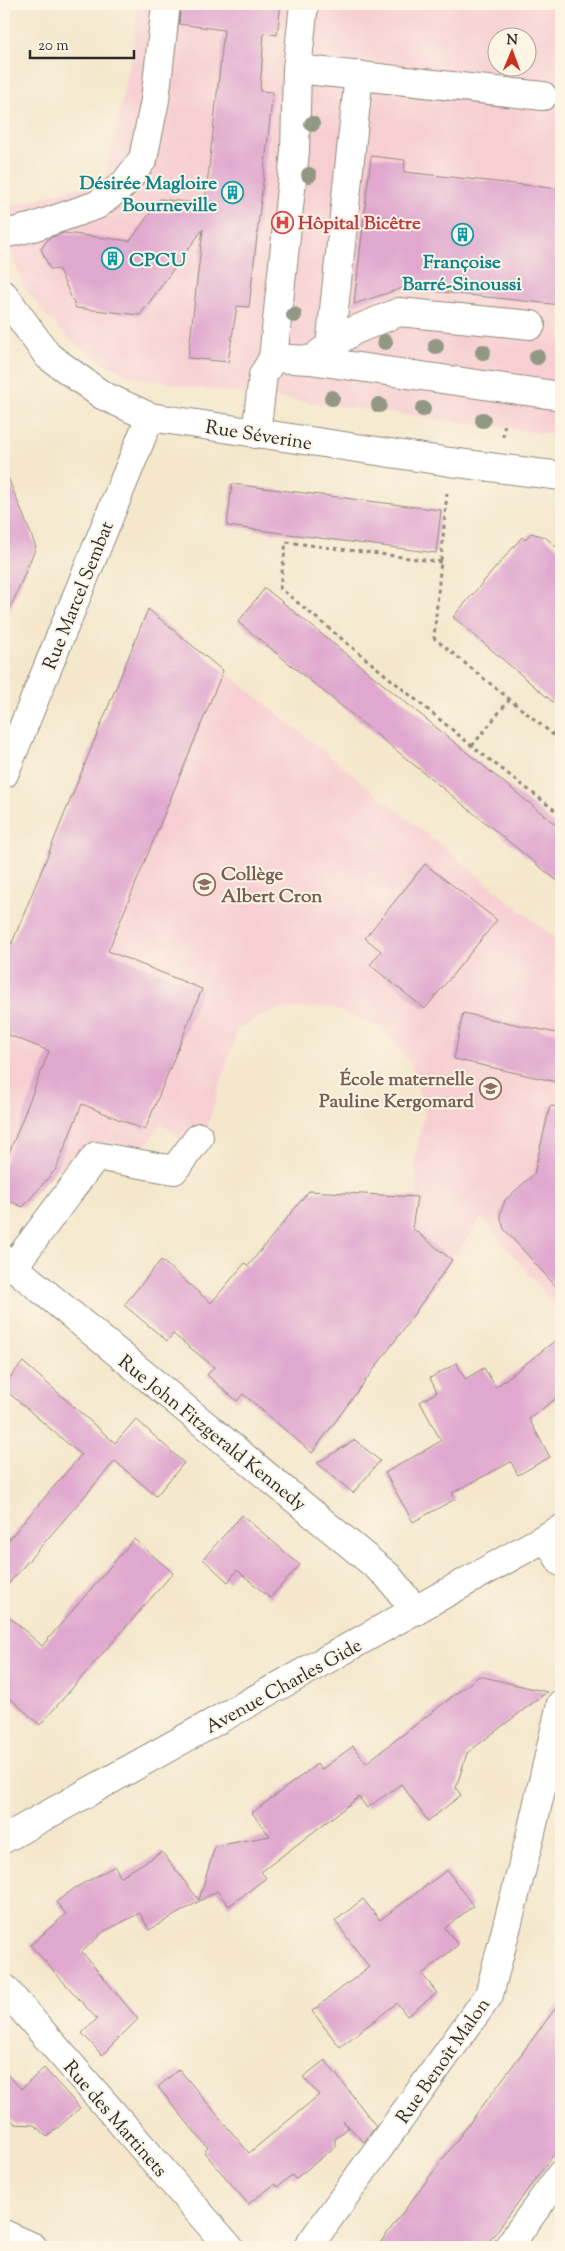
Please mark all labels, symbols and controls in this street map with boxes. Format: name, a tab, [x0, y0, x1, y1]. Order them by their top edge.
scale bar	[30, 28, 134, 60]
north arrow	[488, 28, 538, 78]
text: N	[506, 31, 518, 51]
text: 20 m	[38, 36, 69, 57]
place label: Désirée Magloire Bourneville	[79, 171, 217, 220]
building icon: Désirée Magloire Bourneville	[221, 181, 245, 205]
hospital icon: Hôpital Bicêtre	[270, 210, 294, 234]
place label: Hôpital Bicêtre	[298, 211, 421, 238]
building icon: Françoise Barré-Sinoussi	[450, 223, 474, 247]
building icon: CPCU	[101, 247, 125, 271]
place label: CPCU	[129, 248, 186, 275]
place label: Françoise Barré-Sinoussi	[402, 250, 522, 299]
street label: Rue Séverine	[203, 415, 314, 458]
street label: Rue Marcel Sembat	[37, 517, 122, 674]
place label: Collège Albert Cron	[221, 862, 323, 911]
school or university icon: Collège Albert Cron	[193, 872, 217, 896]
place label: École maternelle Pauline Kergomard	[319, 1067, 474, 1116]
school or university icon: École maternelle Pauline Kergomard	[478, 1077, 502, 1101]
street label: Rue John Fitzgerald Kennedy	[112, 1349, 312, 1519]
street label: Avenue Charles Gide	[201, 1633, 368, 1741]
street label: Rue Benoît Malon	[391, 1993, 498, 2130]
street label: Rue des Martinets	[56, 2055, 172, 2184]

